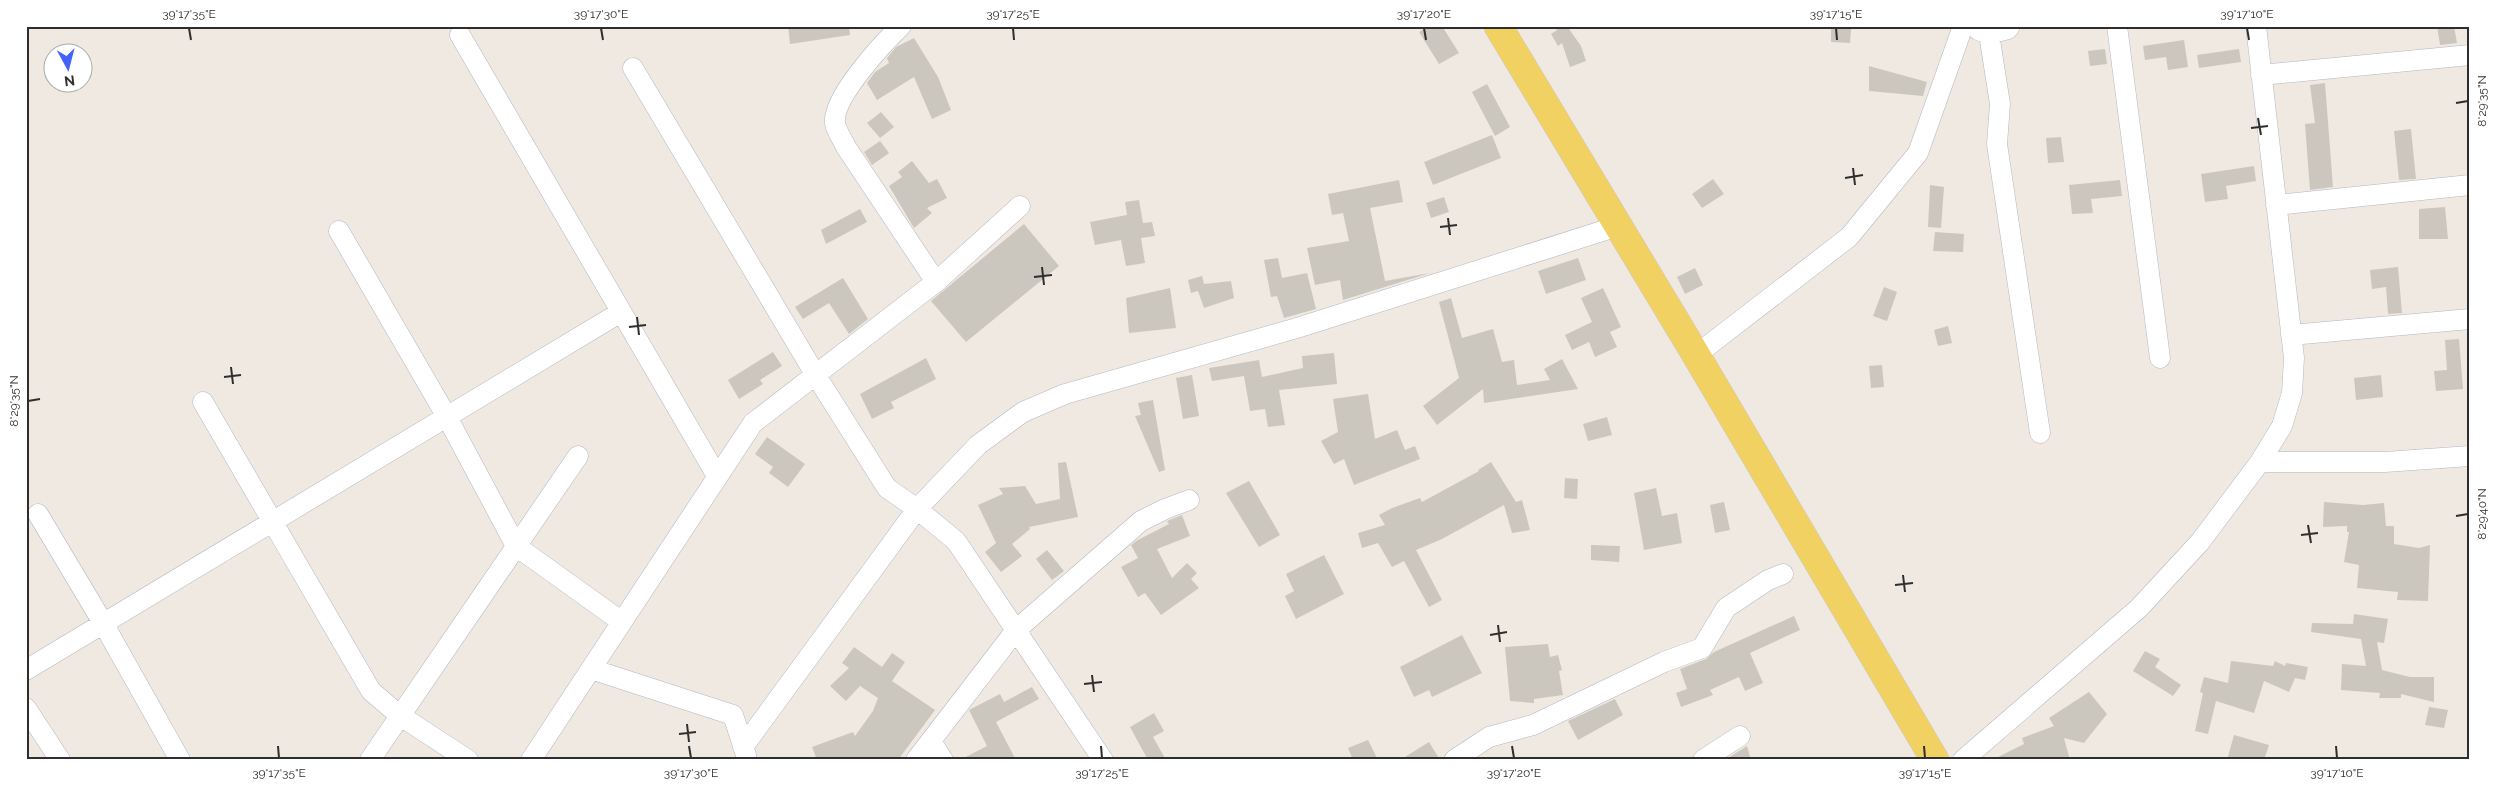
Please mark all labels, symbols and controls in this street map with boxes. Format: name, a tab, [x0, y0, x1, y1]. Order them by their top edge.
text: 39°17'35"E	[162, 7, 216, 21]
text: 39°17'30"E	[574, 7, 628, 21]
text: 39°17'25"E	[986, 7, 1040, 21]
text: 39°17'20"E	[1397, 7, 1451, 21]
text: 39°17'15"E	[1810, 7, 1862, 21]
text: 39°17'10"E	[2220, 7, 2274, 21]
north arrow	[42, 42, 92, 92]
text: N	[63, 72, 76, 89]
text: 8°29'35"N	[2475, 75, 2489, 127]
text: 8°29'35"N	[7, 375, 21, 427]
text: 8°29'40"N	[2475, 488, 2489, 540]
text: 39°17'35"E	[252, 766, 306, 780]
text: 39°17'30"E	[664, 766, 718, 780]
text: 39°17'25"E	[1075, 766, 1129, 780]
text: 39°17'20"E	[1487, 766, 1541, 780]
text: 39°17'15"E	[1899, 766, 1951, 780]
text: 39°17'10"E	[2310, 766, 2364, 780]

